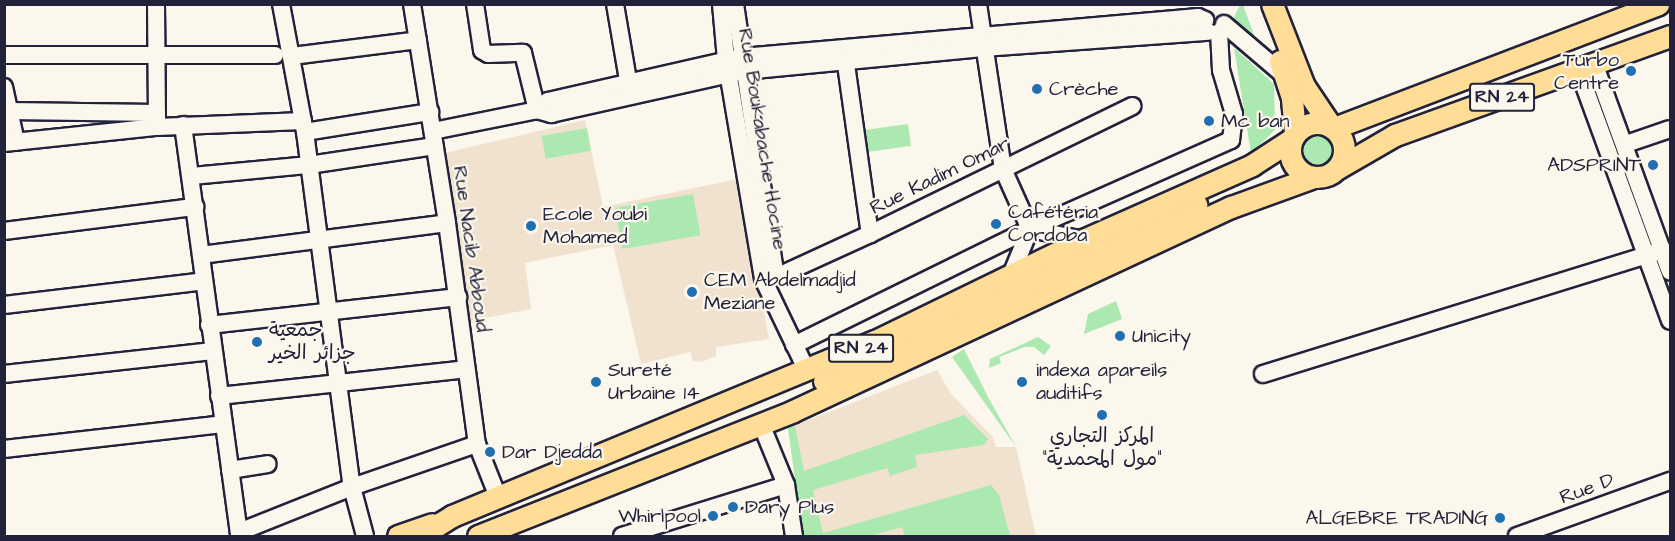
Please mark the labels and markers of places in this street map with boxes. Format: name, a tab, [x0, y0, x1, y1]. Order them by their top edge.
place label: Turbo Centre	[1554, 48, 1619, 95]
marker: Turbo Centre	[1624, 64, 1638, 78]
place label: Crèche	[1049, 77, 1118, 101]
marker: Crèche	[1030, 82, 1044, 96]
place label: Mc ban	[1221, 109, 1290, 133]
marker: Mc ban	[1202, 114, 1216, 128]
place label: ADSPRINT	[1547, 153, 1641, 177]
marker: ADSPRINT	[1646, 158, 1660, 172]
place label: Cafétéria Cordoba	[1008, 201, 1098, 248]
place label: Ecole Youbi Mohamed	[543, 202, 647, 249]
marker: Cafétéria Cordoba	[989, 217, 1003, 231]
marker: Ecole Youbi Mohamed	[524, 219, 538, 233]
place label: CEM Abdelmadjid Meziane	[704, 268, 856, 315]
marker: CEM Abdelmadjid Meziane	[685, 285, 699, 299]
place label: جمعية جزائر الخير	[269, 318, 356, 365]
place label: Unicity	[1132, 324, 1191, 348]
marker: Unicity	[1113, 329, 1127, 343]
marker: جمعية جزائر الخير	[250, 335, 264, 349]
place label: Sureté Urbaine 14	[608, 358, 700, 405]
place label: indexa apareils auditifs	[1036, 358, 1167, 405]
marker: indexa apareils auditifs	[1013, 373, 1031, 391]
marker: Sureté Urbaine 14	[589, 375, 603, 389]
marker: المركز التجاري "مول المحمدية"	[1095, 408, 1109, 422]
place label: المركز التجاري "مول المحمدية"	[1042, 424, 1162, 471]
place label: Dar Djedda	[502, 440, 602, 464]
marker: Dar Djedda	[483, 445, 497, 459]
place label: Dary Plus	[745, 495, 834, 519]
marker: Dary Plus	[726, 500, 740, 514]
place label: Whirlpool	[618, 504, 701, 528]
place label: ALGEBRE TRADING	[1305, 506, 1488, 530]
marker: Whirlpool	[706, 509, 720, 523]
marker: ALGEBRE TRADING	[1493, 511, 1507, 525]

